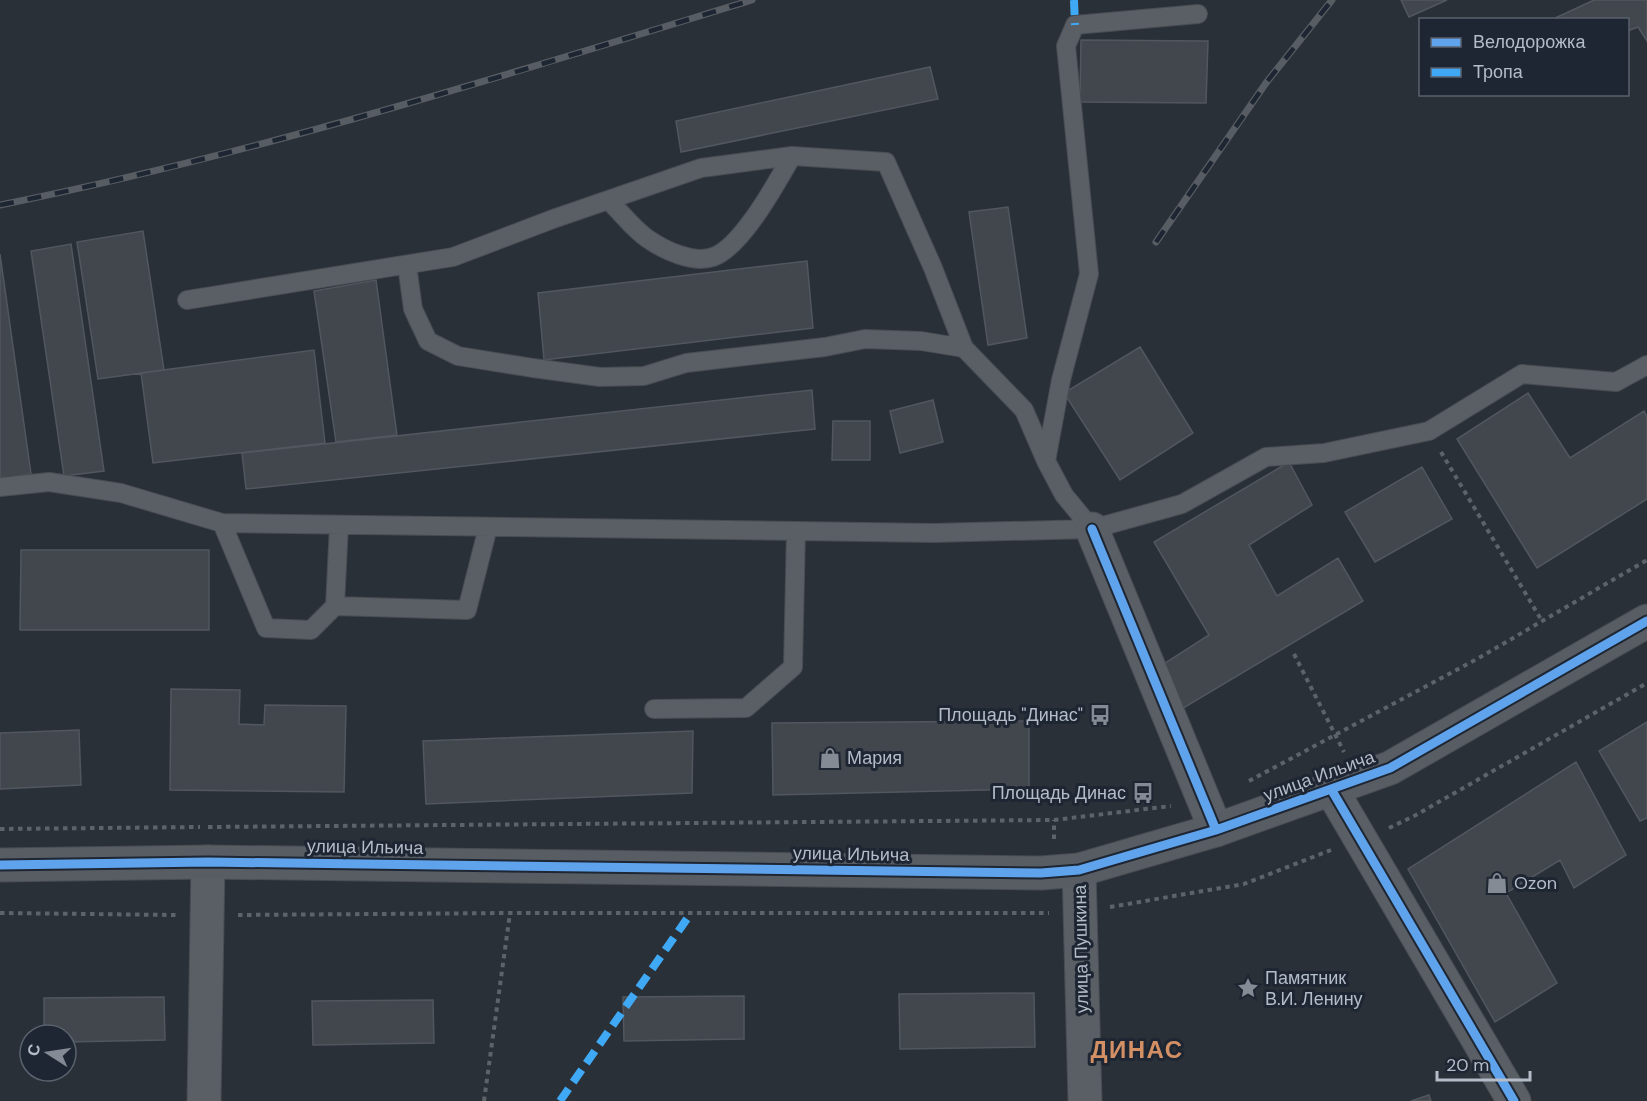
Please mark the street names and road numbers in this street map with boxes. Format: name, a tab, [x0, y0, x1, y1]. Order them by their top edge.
street label: улица Ильича	[1260, 744, 1379, 807]
street label: улица Ильича	[307, 834, 424, 860]
street label: улица Ильича	[793, 841, 910, 867]
street label: улица Пушкина	[1068, 884, 1094, 1013]

